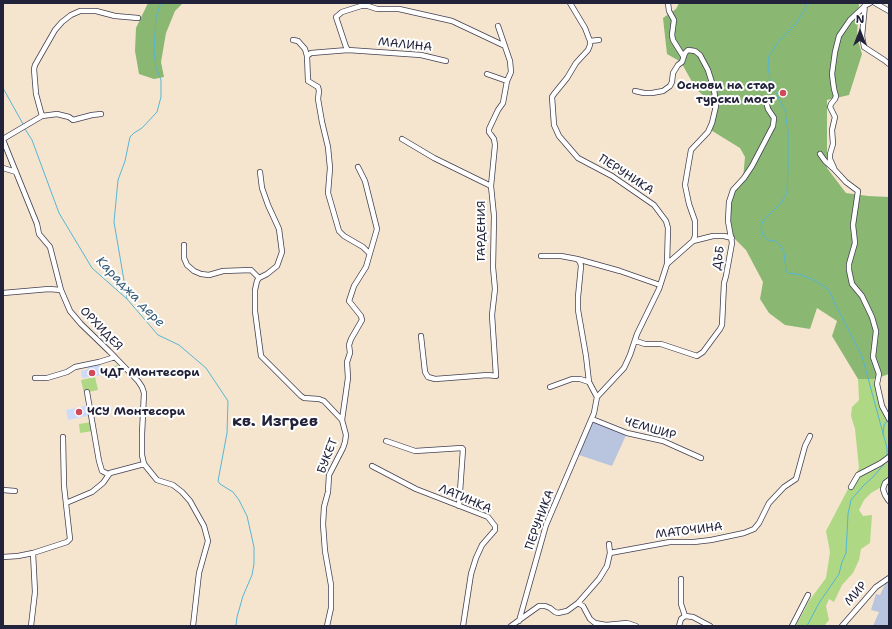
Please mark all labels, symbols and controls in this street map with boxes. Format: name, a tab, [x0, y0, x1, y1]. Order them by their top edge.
north arrow	[840, 12, 880, 52]
text: N	[856, 12, 864, 27]
street label: МАЛИНА	[377, 35, 433, 55]
place label: Основи на стар турски мост	[677, 79, 775, 107]
marker: Основи на стар турски мост	[778, 88, 788, 98]
street label: ПЕРУНИКА	[596, 152, 656, 198]
street label: ГАРДЕНИЯ	[475, 201, 489, 261]
street label: ДЪБ	[710, 245, 728, 271]
water label: Караджа дере	[92, 253, 168, 331]
street label: ОРХИДЕЯ	[77, 304, 125, 354]
place label: ЧДГ Монтесори	[100, 366, 200, 380]
marker: ЧДГ Монтесори	[87, 368, 97, 378]
place label: ЧСУ Монтесори	[87, 405, 185, 419]
marker: ЧСУ Монтесори	[74, 407, 84, 417]
district label: кв. Изгрев	[232, 412, 318, 432]
street label: ЧЕМШИР	[622, 415, 678, 443]
street label: БУКЕТ	[315, 436, 341, 476]
street label: ЛАТИНКА	[436, 481, 494, 517]
street label: ПЕРУНИКА	[522, 488, 558, 552]
street label: МАТОЧИНА	[655, 520, 723, 542]
street label: МИР	[842, 579, 870, 609]

